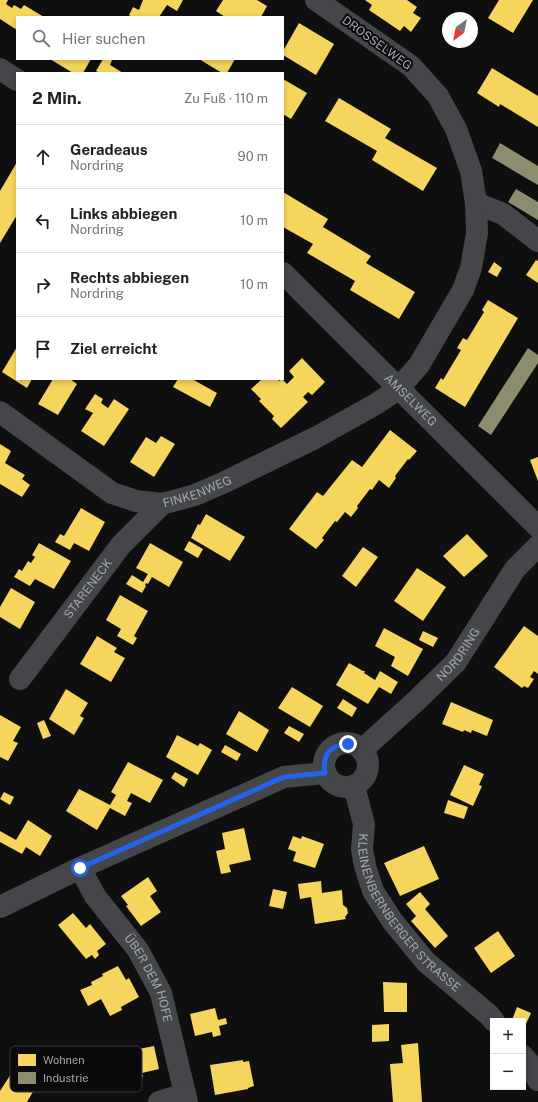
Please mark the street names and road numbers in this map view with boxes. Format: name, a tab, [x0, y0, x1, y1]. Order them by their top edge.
street label: DROSSELWEG	[339, 13, 415, 73]
street label: AMSELWEG	[381, 371, 440, 429]
street label: FINKENWEG	[161, 473, 234, 510]
street label: STARENECK	[61, 556, 115, 621]
street label: NORDRING	[433, 625, 483, 684]
street label: KLEINENBERNBERGER STRASSE	[355, 833, 463, 995]
street label: ÜBER DEM HOFE	[121, 931, 175, 1024]

